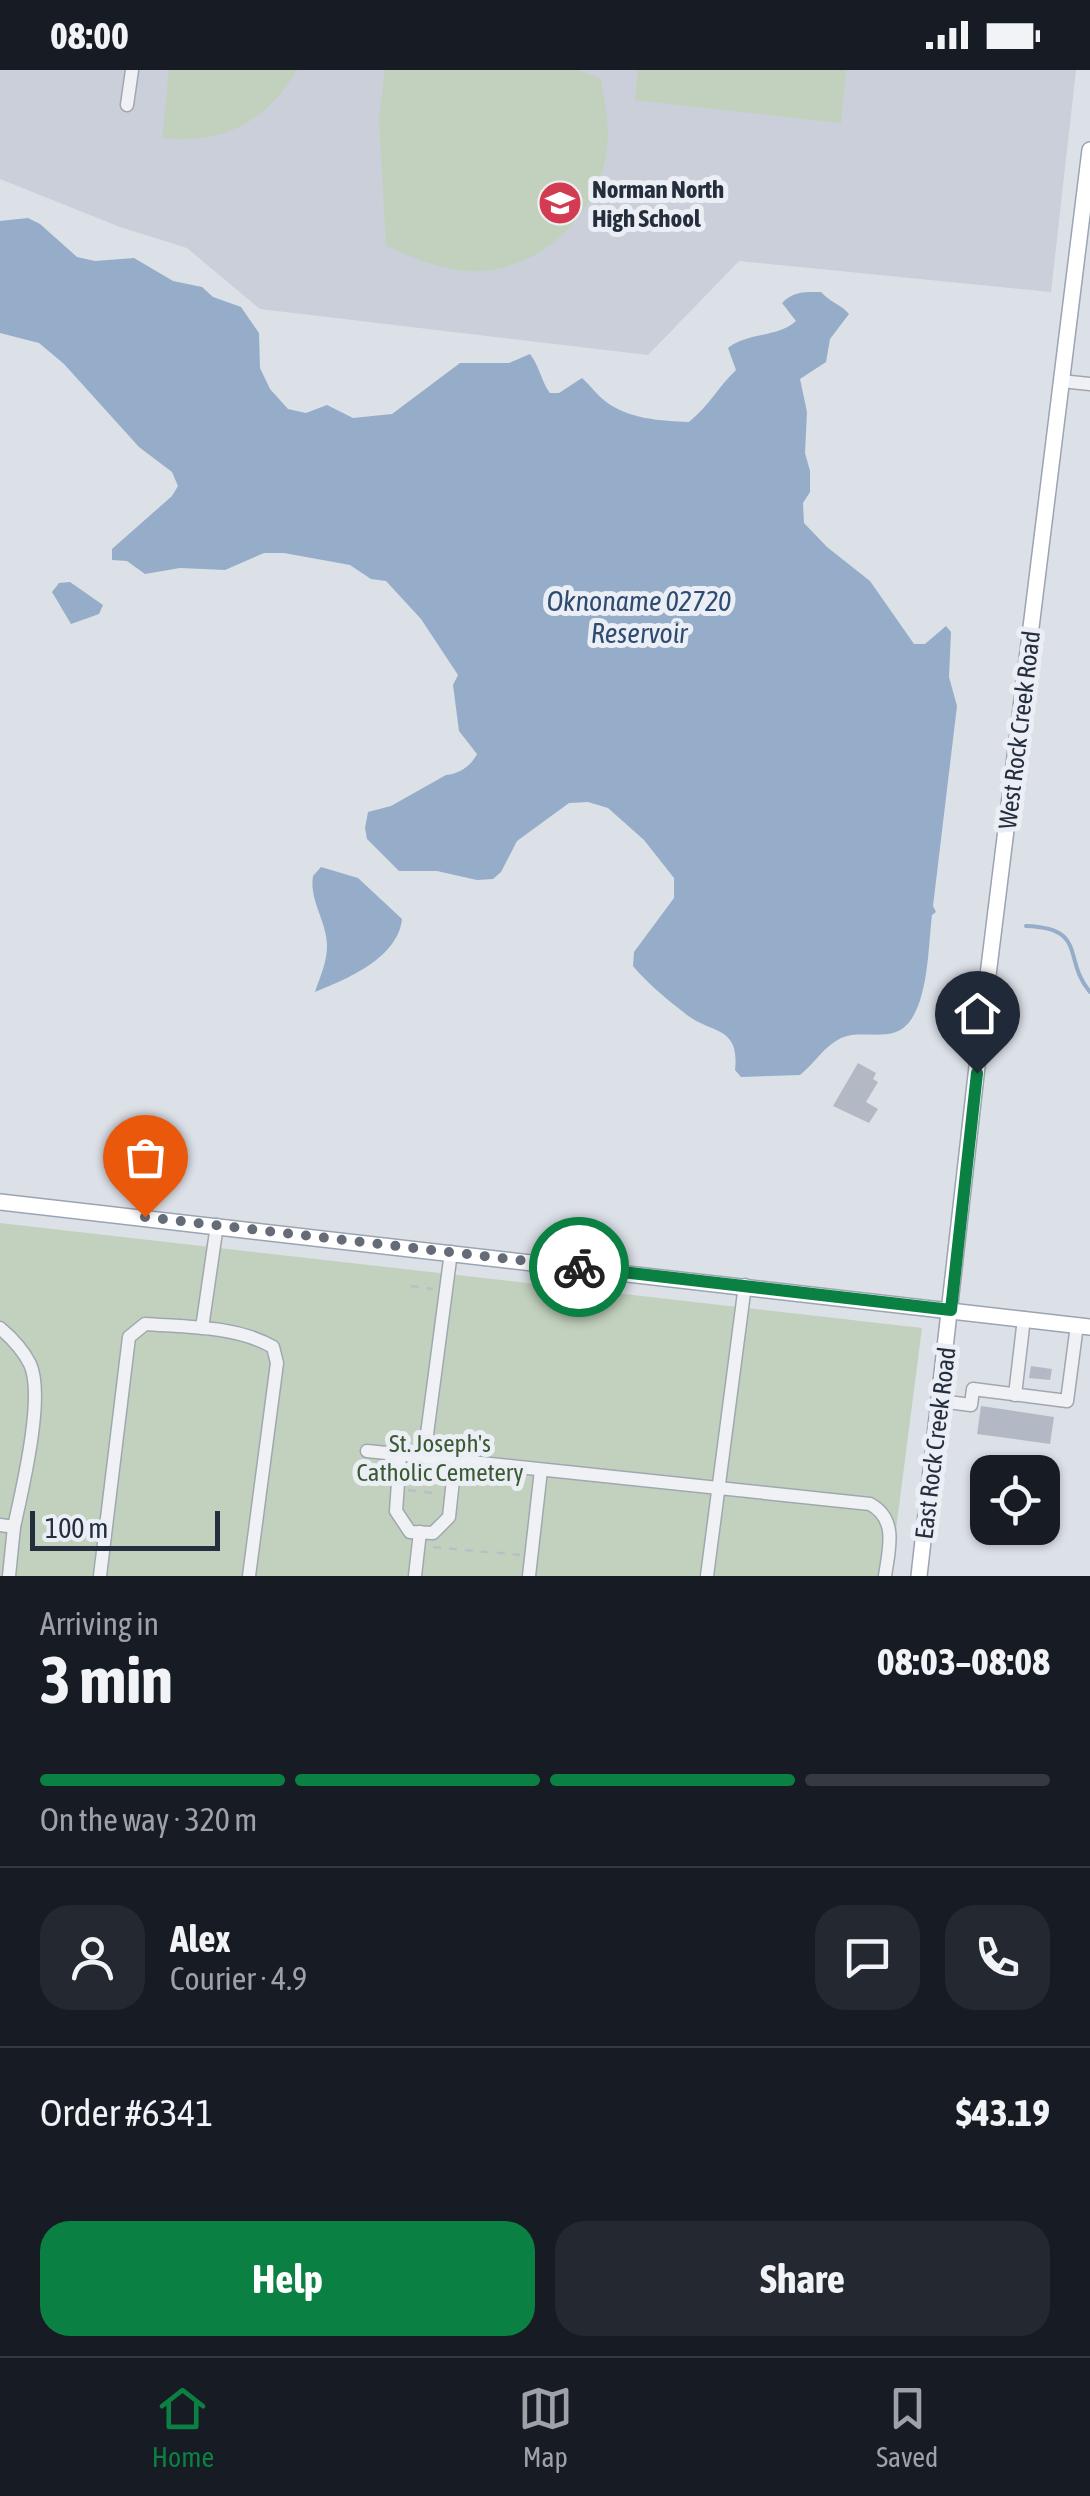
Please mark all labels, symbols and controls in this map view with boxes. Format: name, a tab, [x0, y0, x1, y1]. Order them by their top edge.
text: 08:00	[50, 14, 129, 57]
place label: Norman North High School	[592, 175, 724, 232]
school or university icon: Norman North High School	[537, 180, 583, 226]
water label: Oknoname 02720 Reservoir	[547, 585, 731, 649]
street label: West Rock Creek Road	[993, 629, 1045, 831]
pin	[935, 971, 1020, 1074]
icon: home	[950, 986, 1005, 1041]
pin	[103, 1115, 188, 1218]
icon: bag	[118, 1130, 173, 1185]
courier	[529, 1217, 629, 1317]
icon: bike	[552, 1240, 607, 1295]
street label: East Rock Creek Road	[909, 1346, 961, 1540]
park label: St. Joseph's Catholic Cemetery	[357, 1429, 523, 1486]
map controls	[970, 1455, 1060, 1545]
button: locate	[970, 1455, 1060, 1545]
scale bar	[30, 1506, 220, 1550]
text: 100 m	[45, 1512, 108, 1544]
text: Arriving in	[40, 1605, 159, 1642]
text: 08:03–08:08	[877, 1640, 1050, 1683]
text: 3 min	[40, 1642, 173, 1717]
text: On the way · 320 m	[40, 1801, 257, 1838]
button: person	[40, 1905, 145, 2010]
button: chat	[815, 1905, 920, 2010]
button: phone	[945, 1905, 1050, 2010]
text: Alex	[170, 1917, 231, 1960]
text: Courier · 4.9	[170, 1960, 307, 1997]
text: Order #6341	[40, 2091, 213, 2134]
text: $43.19	[956, 2091, 1050, 2134]
button: Help	[40, 2221, 535, 2336]
button: Share	[555, 2221, 1050, 2336]
tab: Home	[152, 2381, 214, 2473]
tab: Map	[518, 2381, 573, 2473]
tab: Saved	[876, 2381, 938, 2473]

